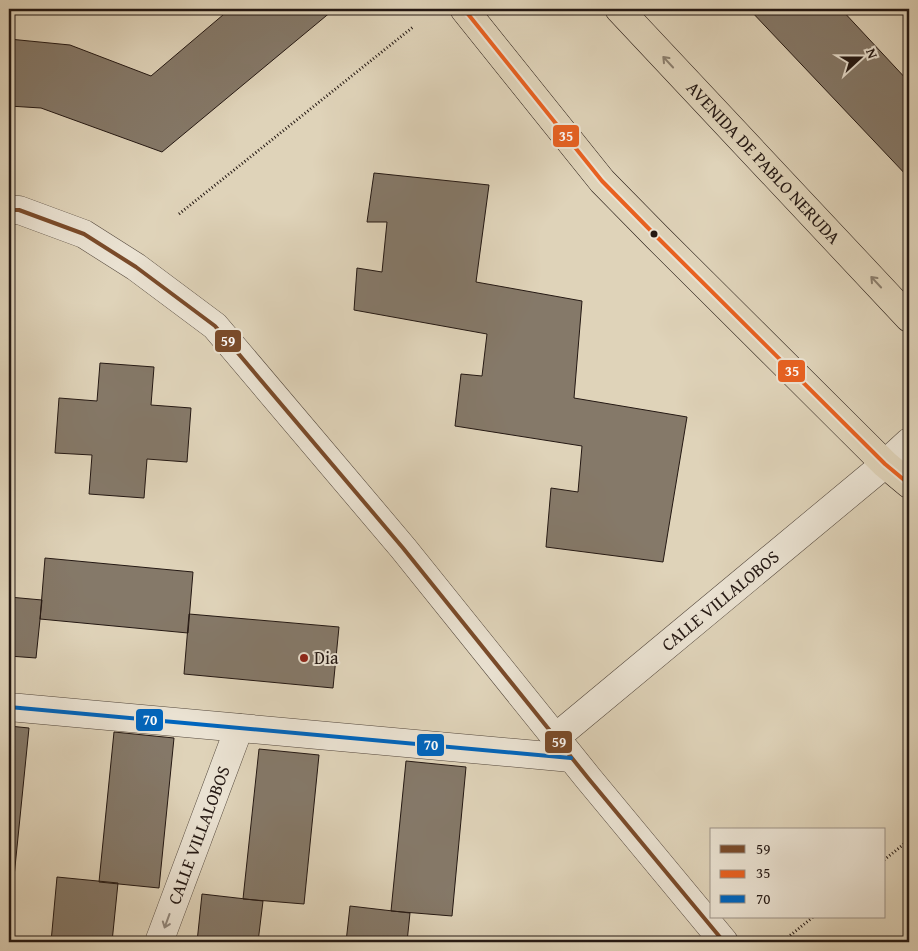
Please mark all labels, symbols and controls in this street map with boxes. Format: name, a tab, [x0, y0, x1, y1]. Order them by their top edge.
north arrow	[836, 32, 886, 82]
text: N	[861, 45, 883, 62]
one-way arrow	[662, 56, 674, 68]
street label: AVENIDA DE PABLO NERUDA	[680, 75, 847, 250]
line badge: 35	[552, 124, 580, 148]
text: 35	[559, 126, 573, 146]
unlabelled marker	[649, 229, 659, 239]
one-way arrow	[870, 276, 882, 289]
line badge: 59	[214, 329, 242, 353]
text: 59	[221, 331, 235, 351]
line badge: 35	[777, 359, 806, 383]
text: 35	[785, 361, 799, 381]
street label: CALLE VILLALOBOS	[655, 543, 785, 657]
place label: Dia	[314, 644, 339, 671]
marker: Dia	[298, 652, 310, 664]
line badge: 70	[135, 708, 164, 732]
text: 70	[143, 710, 157, 730]
line badge: 59	[544, 730, 573, 754]
text: 59	[552, 732, 566, 752]
line badge: 70	[416, 733, 445, 757]
text: 70	[424, 735, 438, 755]
street label: CALLE VILLALOBOS	[160, 762, 237, 908]
legend	[710, 828, 886, 918]
text: 59	[756, 838, 770, 859]
text: 35	[756, 862, 770, 883]
text: 70	[756, 888, 770, 909]
one-way arrow	[162, 913, 171, 928]

